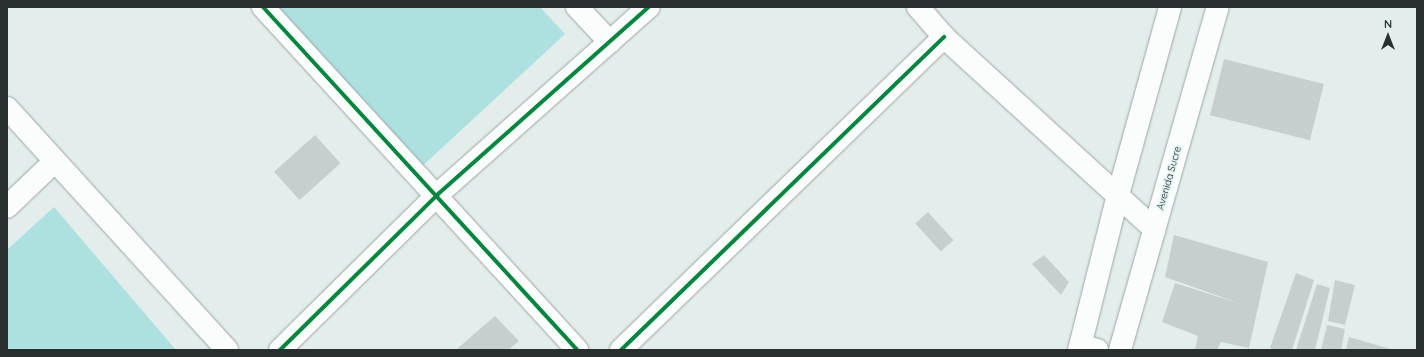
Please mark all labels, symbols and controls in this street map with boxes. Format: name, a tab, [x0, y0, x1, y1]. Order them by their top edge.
north arrow	[1368, 16, 1408, 56]
text: N	[1384, 17, 1392, 31]
street label: Avenida Sucre	[1154, 145, 1184, 211]

